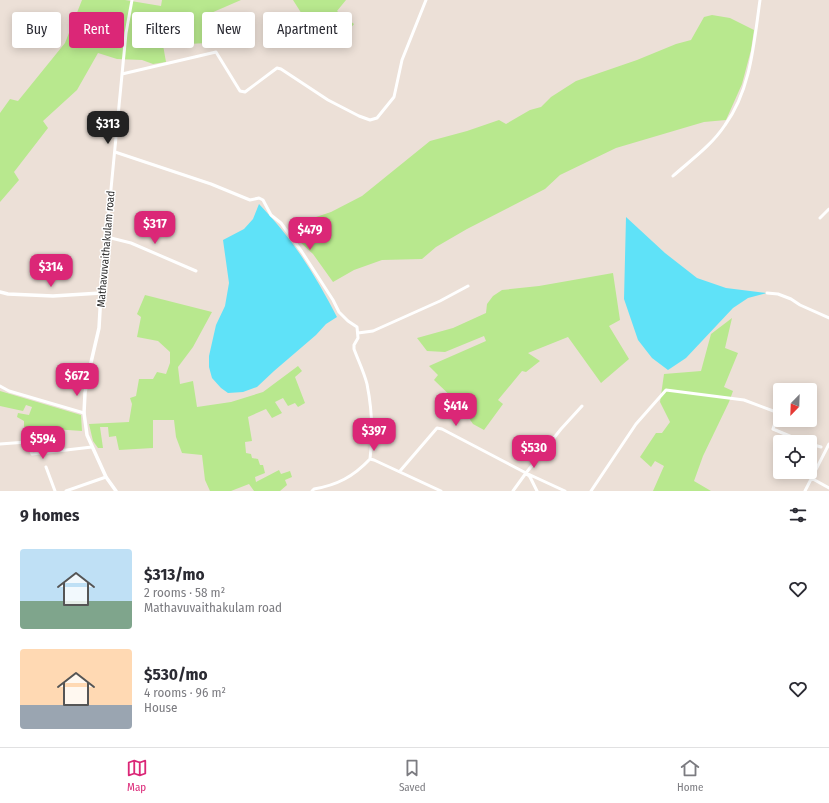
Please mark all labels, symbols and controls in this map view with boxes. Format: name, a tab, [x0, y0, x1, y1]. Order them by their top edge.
chip: Buy	[12, 12, 61, 48]
chip: Rent	[69, 12, 124, 48]
chip: Filters	[132, 12, 194, 48]
chip: New	[202, 12, 255, 48]
chip: Apartment	[263, 12, 352, 48]
pin: $313	[84, 111, 132, 145]
text: $313	[96, 116, 120, 131]
street label: Mathavuvaithakulam road	[94, 190, 118, 308]
pin: $317	[131, 211, 179, 245]
text: $317	[143, 216, 167, 231]
pin: $479	[286, 217, 334, 251]
text: $479	[297, 222, 323, 237]
pin: $314	[27, 254, 75, 288]
text: $314	[39, 259, 63, 274]
pin: $672	[53, 363, 101, 397]
text: $672	[65, 368, 89, 383]
north arrow	[773, 383, 817, 427]
map controls	[773, 383, 817, 479]
pin: $414	[432, 393, 480, 427]
text: $414	[444, 398, 468, 413]
pin: $397	[350, 418, 398, 452]
text: $397	[362, 423, 386, 438]
pin: $594	[19, 426, 67, 460]
text: $594	[30, 431, 56, 446]
pin: $530	[510, 435, 558, 469]
button: locate	[773, 435, 817, 479]
text: $530	[521, 440, 547, 455]
icon: filters	[787, 504, 809, 526]
text: 9 homes	[20, 505, 79, 526]
text: $313/mo	[144, 564, 205, 585]
icon: home	[52, 565, 100, 613]
icon: heart	[787, 578, 809, 600]
text: 2 rooms · 58 m²	[144, 585, 225, 600]
text: Mathavuvaithakulam road	[144, 600, 282, 615]
text: $530/mo	[144, 664, 207, 685]
icon: home	[52, 665, 100, 713]
icon: heart	[787, 678, 809, 700]
text: 4 rooms · 96 m²	[144, 685, 226, 700]
text: House	[144, 700, 178, 715]
tab: Map	[126, 757, 148, 794]
tab: Saved	[399, 757, 426, 794]
tab: Home	[677, 757, 703, 794]

